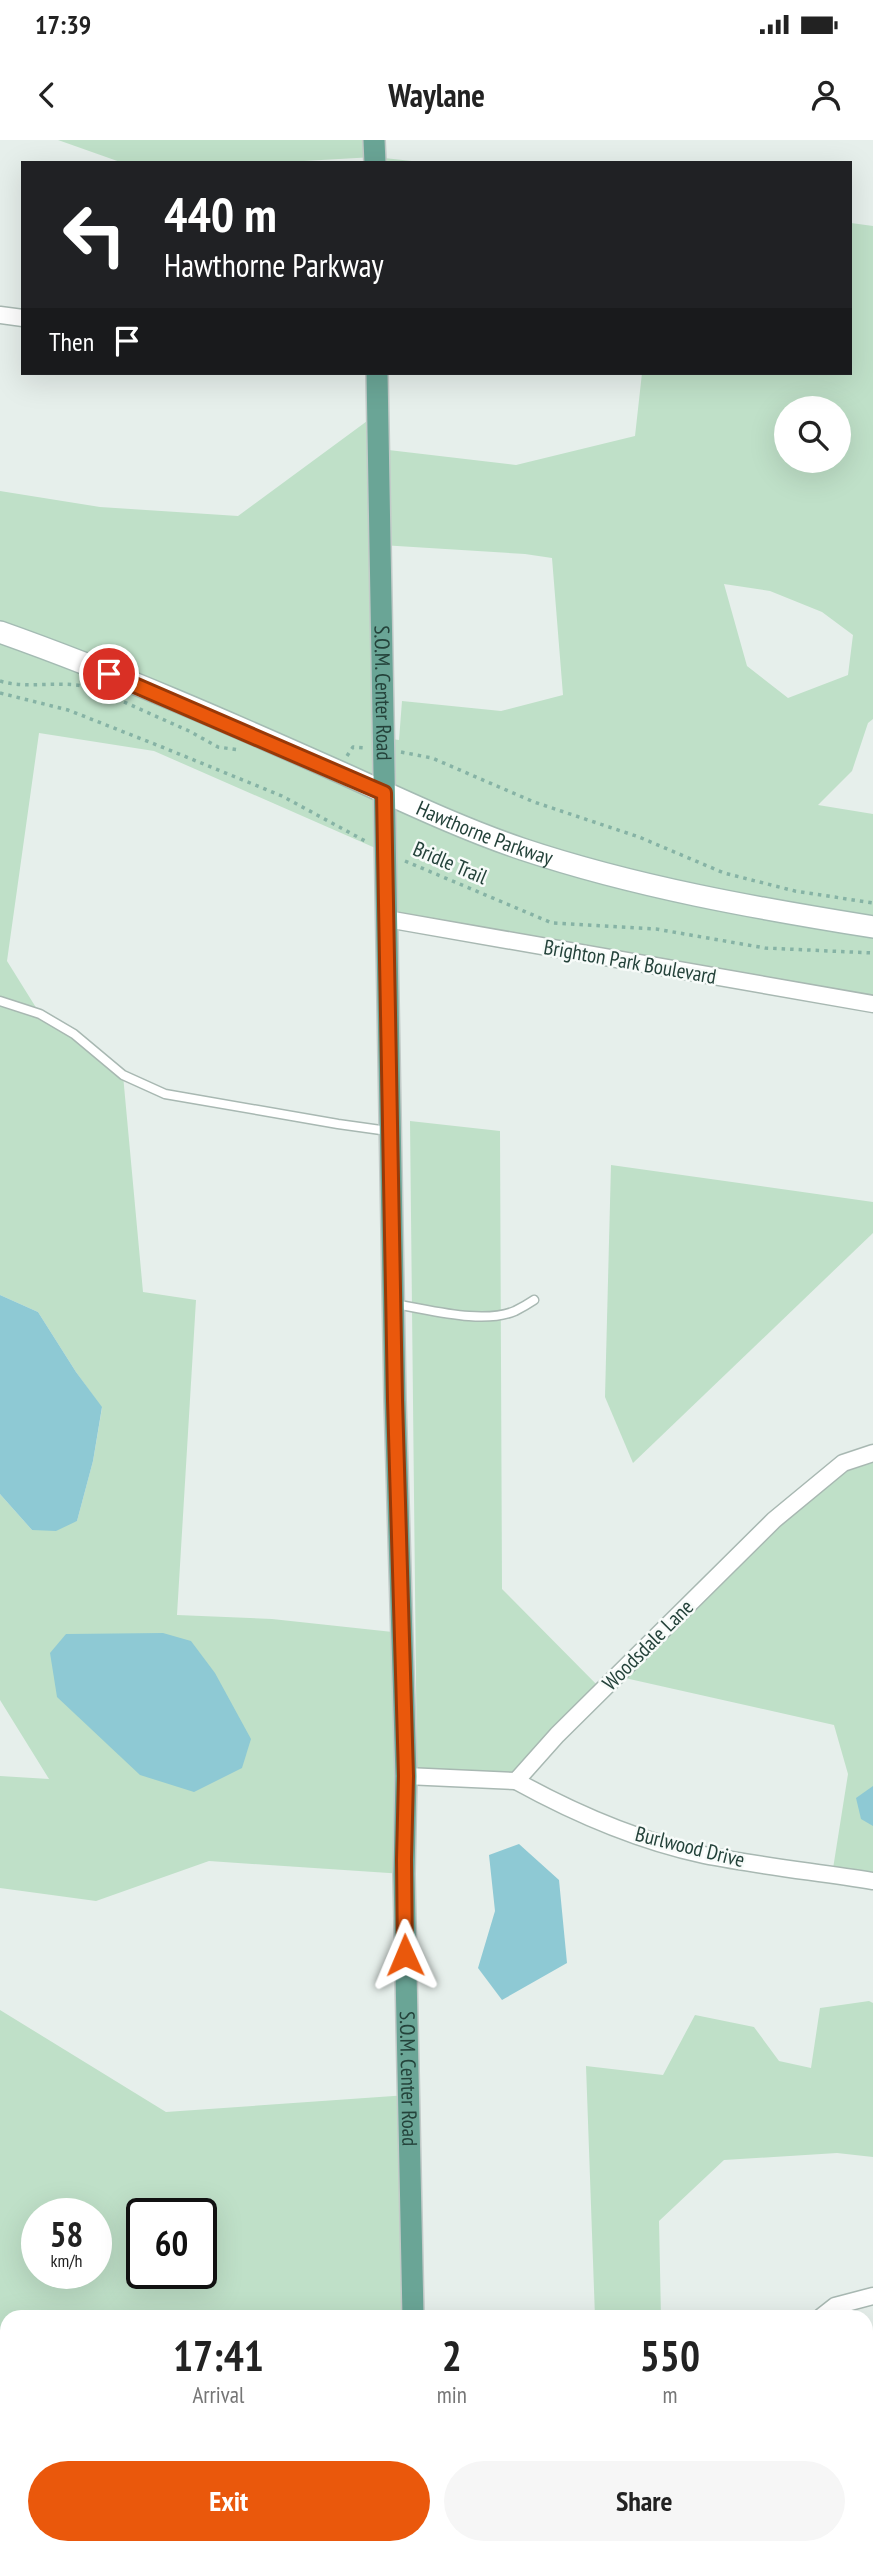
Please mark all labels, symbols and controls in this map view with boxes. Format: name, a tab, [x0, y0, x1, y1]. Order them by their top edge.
text: 17:39	[35, 8, 91, 41]
text: Waylane	[388, 74, 485, 116]
icon: back	[28, 76, 66, 114]
icon: person	[807, 76, 845, 114]
text: 440 m	[164, 182, 277, 246]
icon: left	[49, 189, 140, 280]
text: Hawthorne Parkway	[164, 244, 384, 286]
icon: arrive	[108, 322, 146, 360]
text: Then	[49, 325, 94, 358]
map controls	[774, 396, 851, 473]
button: search	[774, 396, 851, 473]
street label: S.O.M. Center Road	[368, 625, 398, 761]
pin	[79, 644, 139, 704]
icon: arrive	[90, 655, 128, 693]
street label: Hawthorne Parkway	[412, 794, 556, 871]
street label: Bridle Trail	[409, 835, 491, 890]
street label: Brighton Park Boulevard	[542, 933, 718, 990]
street label: Woodsdale Lane	[596, 1593, 699, 1696]
street label: Burlwood Drive	[633, 1820, 748, 1873]
position arrow	[368, 1918, 442, 1992]
street label: S.O.M. Center Road	[394, 2011, 424, 2146]
speed limit sign: 60	[126, 2198, 217, 2289]
text: 58	[50, 2211, 83, 2257]
text: km/h	[51, 2249, 82, 2272]
text: 17:41	[173, 2328, 264, 2383]
text: 2	[442, 2328, 462, 2383]
text: 550	[640, 2328, 700, 2383]
text: Arrival	[192, 2380, 244, 2409]
text: min	[437, 2380, 467, 2409]
text: m	[662, 2380, 677, 2409]
button: Exit	[28, 2461, 430, 2541]
button: Share	[444, 2461, 845, 2541]

